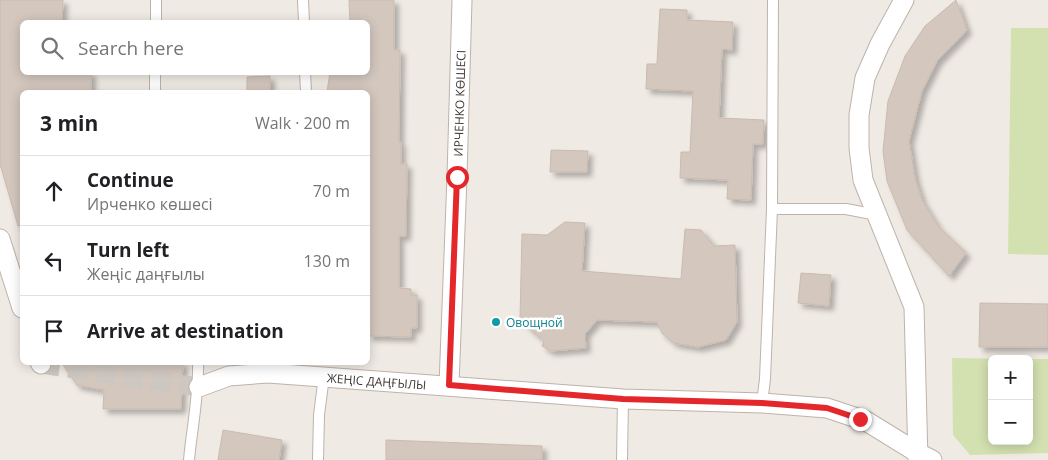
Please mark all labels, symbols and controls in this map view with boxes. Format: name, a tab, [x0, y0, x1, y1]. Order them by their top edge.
search box	[20, 20, 370, 75]
icon: search	[38, 34, 66, 62]
text: Search here	[78, 35, 184, 61]
street label: ИРЧЕНКО КӨШЕСІ	[449, 50, 469, 157]
text: 3 min	[40, 109, 98, 137]
text: Walk · 200 m	[255, 112, 350, 134]
route start	[446, 166, 469, 189]
text: Continue	[87, 167, 174, 193]
icon: ahead	[40, 177, 68, 205]
text: 70 m	[313, 180, 350, 202]
text: Ирченко көшесі	[87, 193, 213, 215]
text: Turn left	[87, 237, 169, 263]
icon: left	[40, 247, 68, 275]
text: 130 m	[304, 250, 350, 272]
text: Жеңіс даңғылы	[87, 263, 205, 285]
place label: Овощной	[506, 314, 563, 331]
marker: Овощной	[490, 316, 502, 328]
icon: arrive	[40, 317, 68, 345]
text: Arrive at destination	[87, 318, 284, 344]
map controls	[988, 355, 1033, 445]
button: +	[988, 355, 1033, 400]
street label: ЖЕҢІС ДАҢҒЫЛЫ	[326, 369, 427, 393]
button: −	[988, 400, 1033, 445]
route end	[849, 408, 872, 431]

